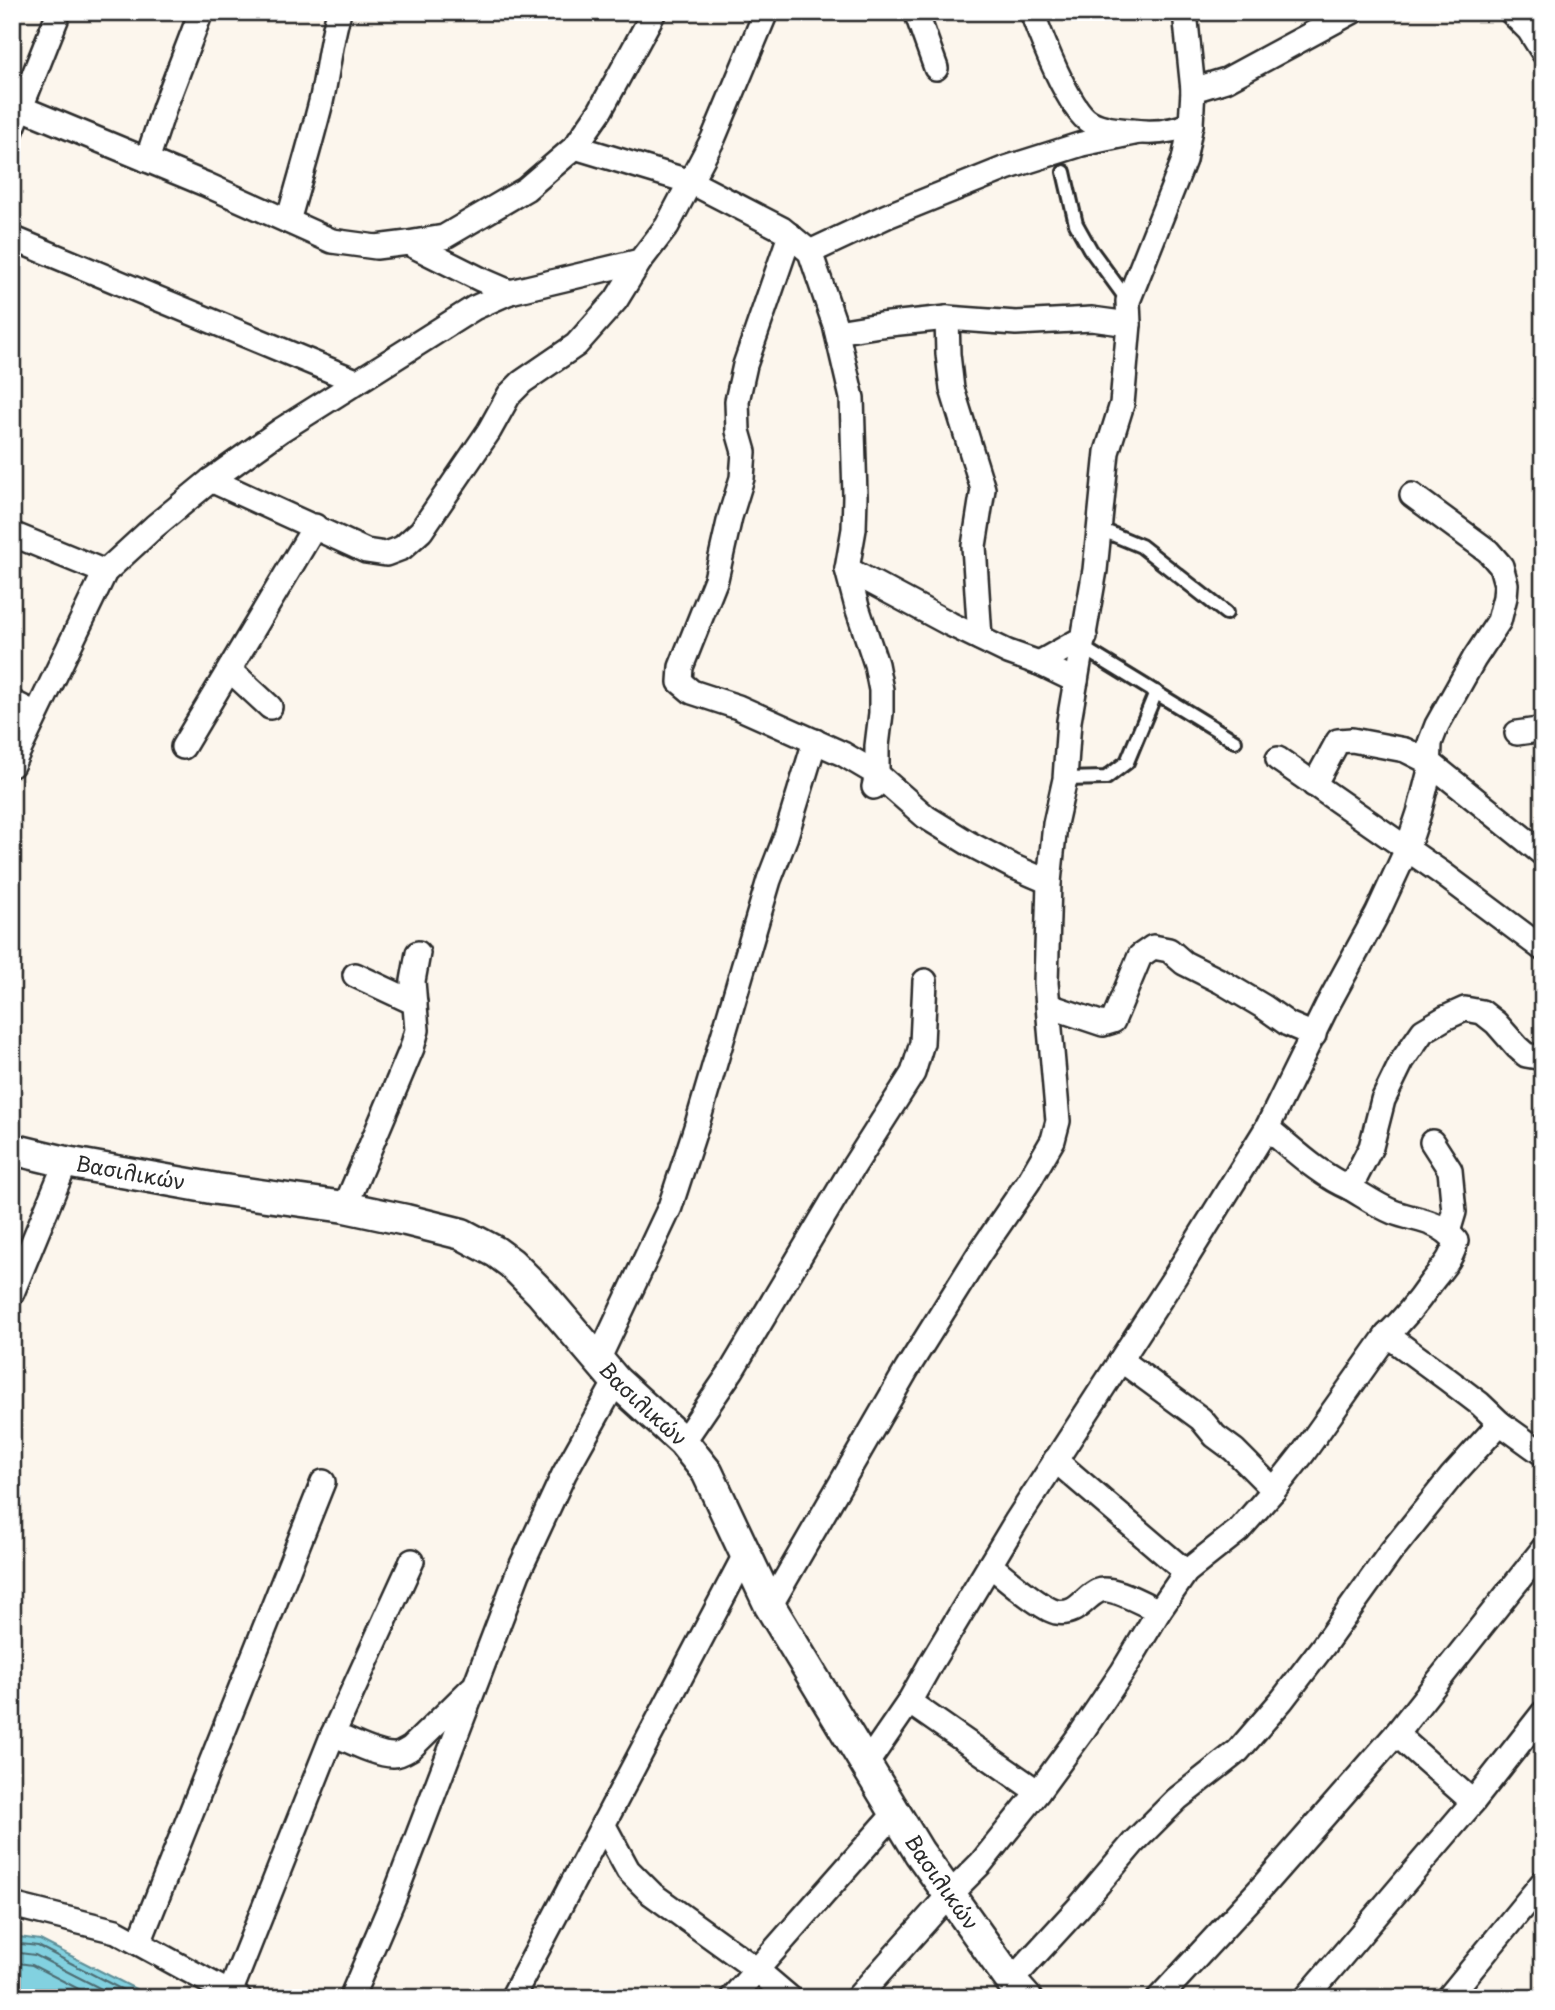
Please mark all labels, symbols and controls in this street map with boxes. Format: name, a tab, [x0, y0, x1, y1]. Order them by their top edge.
street label: Βασιλικών	[73, 1146, 188, 1197]
street label: Βασιλικών	[593, 1354, 695, 1453]
street label: Βασιλικών	[898, 1828, 988, 1936]

